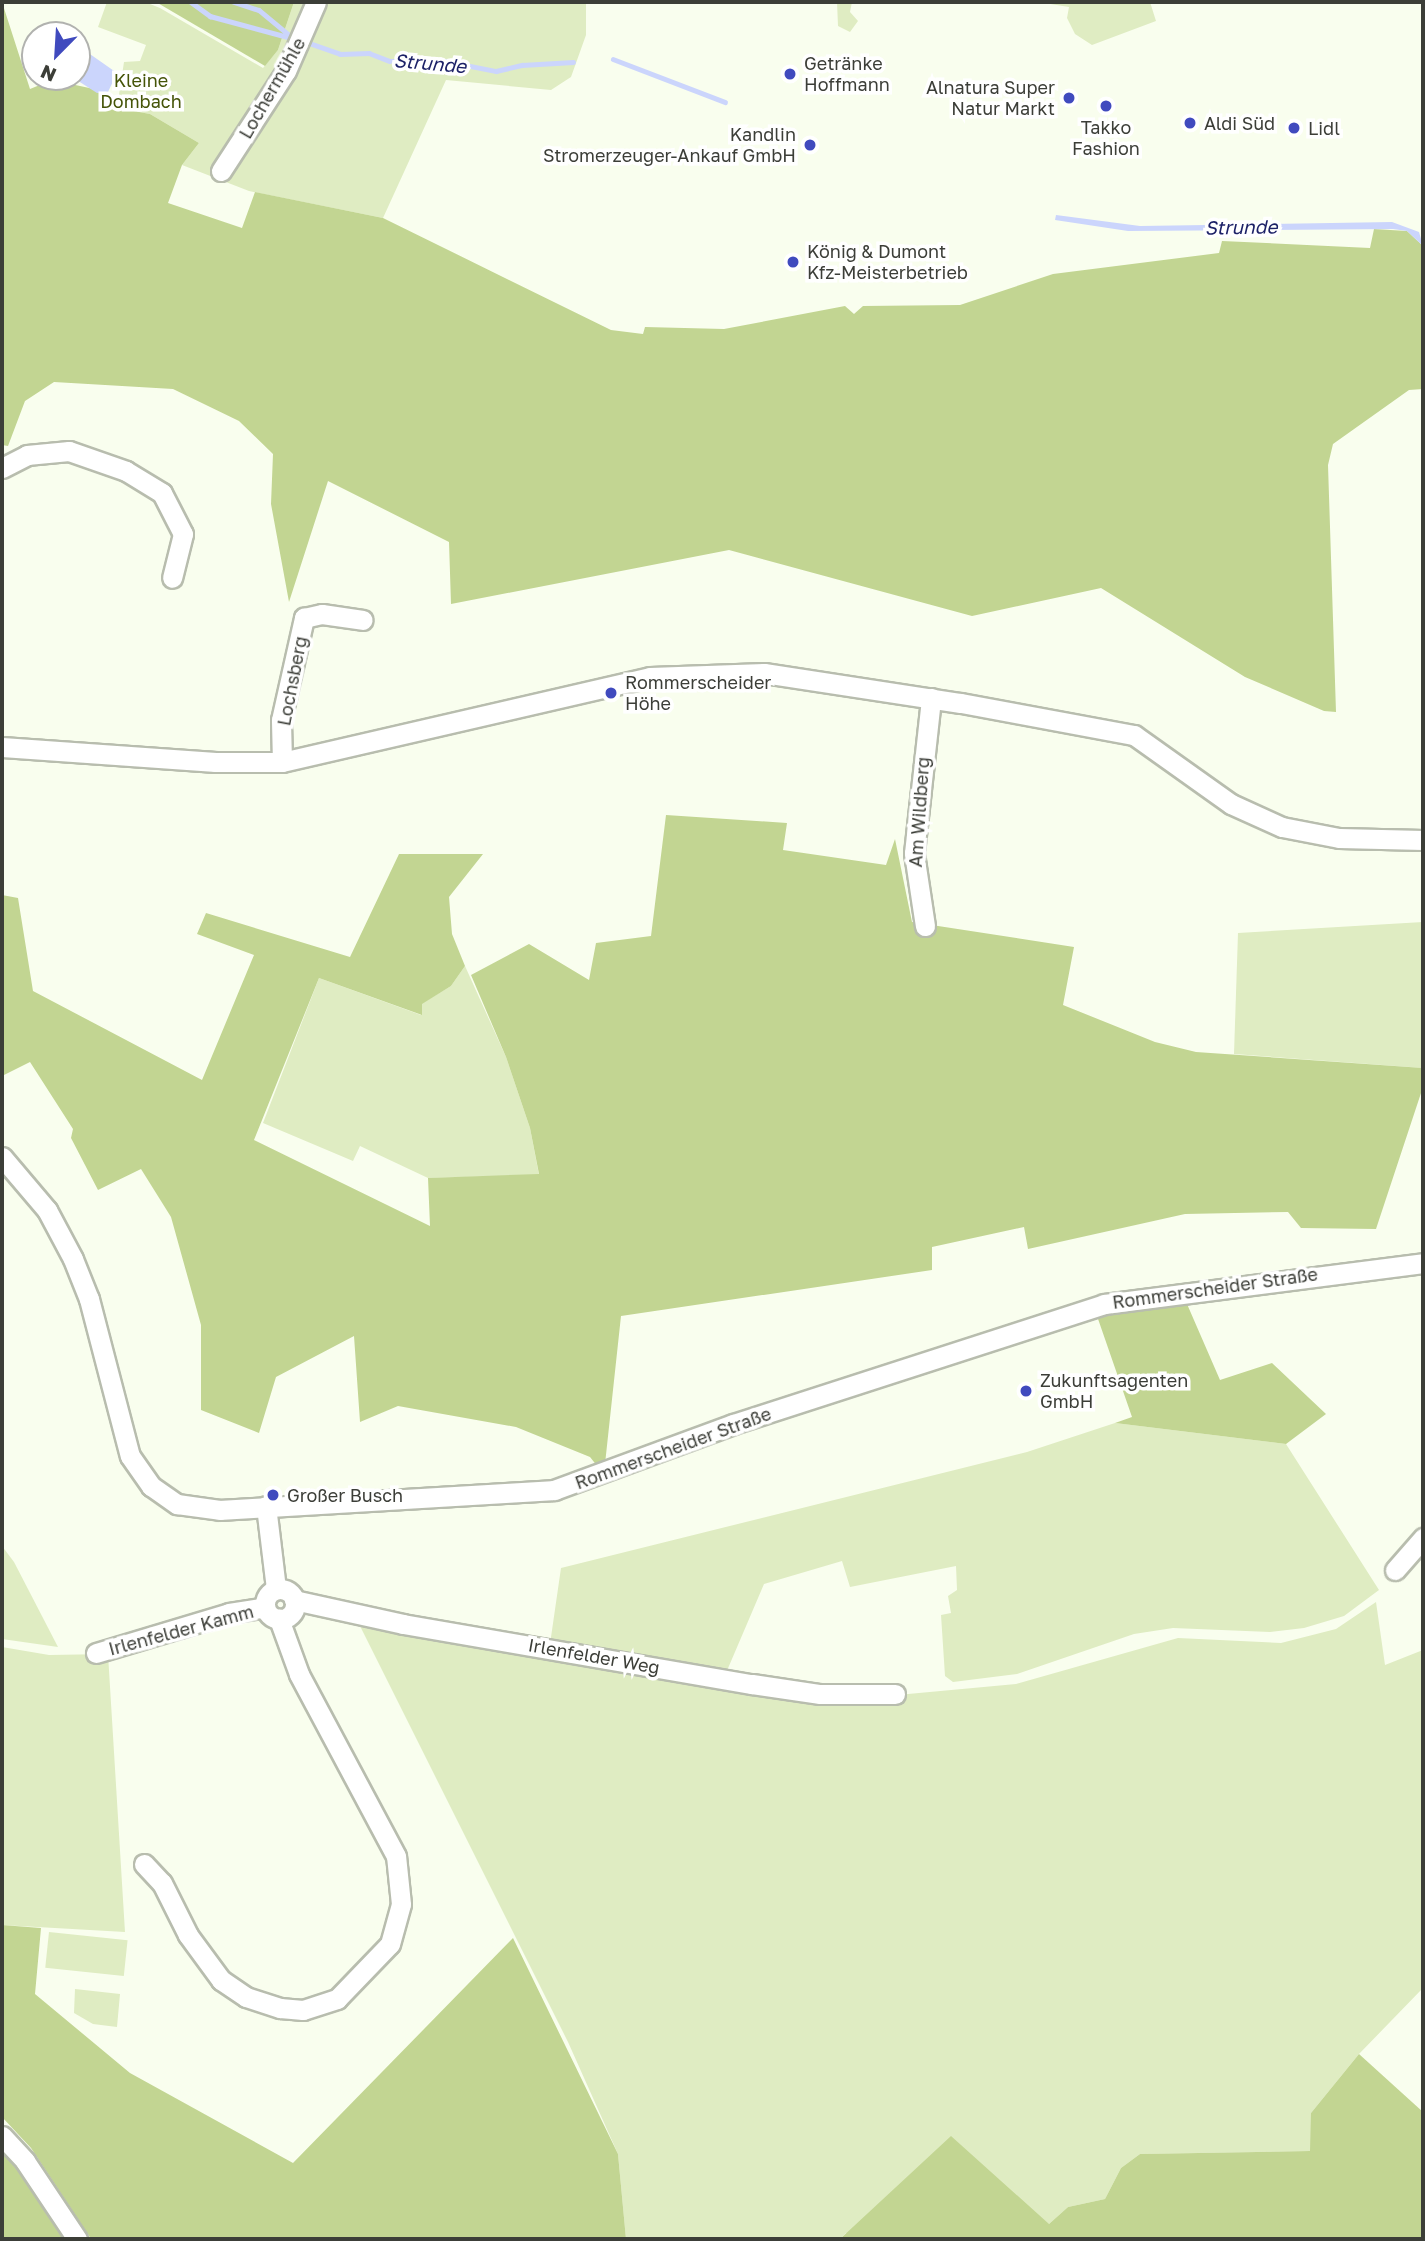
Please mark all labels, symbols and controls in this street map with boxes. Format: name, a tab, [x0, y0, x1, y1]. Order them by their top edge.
north arrow	[21, 21, 91, 91]
street label: Lochermühle	[234, 34, 310, 142]
water label: Strunde	[393, 48, 467, 78]
place label: Getränke Hoffmann	[804, 53, 890, 96]
text: N	[37, 60, 59, 87]
marker: Getränke Hoffmann	[782, 66, 798, 82]
park label: Kleine Dombach	[100, 70, 182, 112]
place label: Alnatura Super Natur Markt	[926, 77, 1055, 119]
marker: Alnatura Super Natur Markt	[1061, 90, 1077, 106]
marker: Takko Fashion	[1098, 98, 1114, 114]
place label: Aldi Süd	[1204, 112, 1275, 134]
marker: Aldi Süd	[1182, 115, 1198, 131]
place label: Takko Fashion	[1072, 117, 1140, 160]
place label: Lidl	[1308, 117, 1340, 139]
marker: Lidl	[1286, 120, 1302, 136]
place label: Kandlin Stromerzeuger-Ankauf GmbH	[543, 124, 796, 166]
marker: Kandlin Stromerzeuger-Ankauf GmbH	[802, 137, 818, 153]
water label: Strunde	[1204, 215, 1278, 239]
place label: König & Dumont Kfz-Meisterbetrieb	[807, 241, 968, 284]
marker: König & Dumont Kfz-Meisterbetrieb	[785, 254, 801, 270]
street label: Lochsberg	[273, 634, 311, 728]
place label: Rommerscheider Höhe	[625, 672, 771, 714]
marker: Rommerscheider Höhe	[603, 685, 619, 701]
street label: Am Wildberg	[904, 756, 934, 868]
street label: Rommerscheider Straße	[1111, 1263, 1319, 1313]
place label: Zukunftsagenten GmbH	[1040, 1370, 1188, 1412]
marker: Zukunftsagenten GmbH	[1018, 1383, 1034, 1399]
street label: Rommerscheider Straße	[572, 1402, 774, 1494]
place label: Großer Busch	[287, 1484, 403, 1506]
marker: Großer Busch	[265, 1487, 281, 1503]
street label: Irlenfelder Kamm	[106, 1600, 256, 1660]
street label: Irlenfelder Weg	[527, 1634, 661, 1678]

